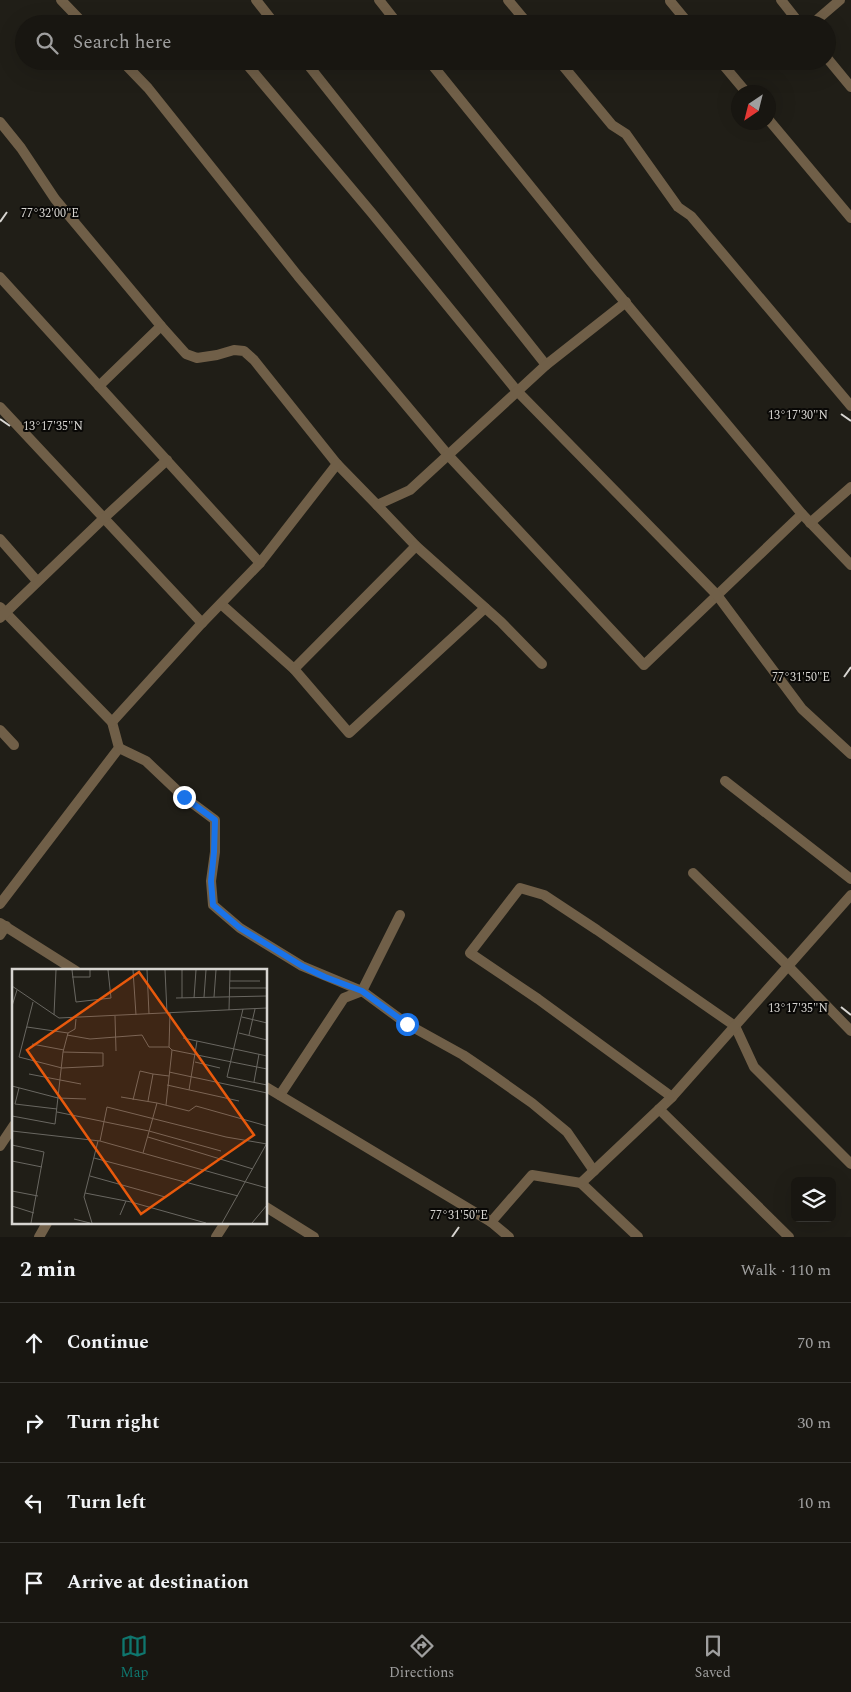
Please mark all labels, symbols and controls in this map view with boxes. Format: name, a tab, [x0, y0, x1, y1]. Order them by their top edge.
search box	[15, 15, 836, 70]
text: Search here	[73, 28, 172, 57]
icon: search	[33, 29, 61, 57]
north arrow	[731, 85, 776, 130]
text: 77°32'00"E	[21, 204, 79, 223]
text: 13°17'30"N	[768, 406, 828, 425]
text: 13°17'35"N	[23, 417, 83, 436]
text: 77°31'50"E	[772, 668, 830, 687]
route end	[173, 786, 196, 809]
inset map	[12, 969, 268, 1224]
text: 13°17'35"N	[768, 999, 828, 1018]
route start	[396, 1013, 419, 1036]
map controls	[791, 1177, 836, 1222]
button: layers	[791, 1177, 836, 1222]
text: 77°31'50"E	[430, 1206, 488, 1225]
text: 2 min	[20, 1254, 76, 1286]
text: Walk · 110 m	[740, 1258, 831, 1282]
text: Continue	[67, 1328, 149, 1357]
icon: ahead	[20, 1329, 48, 1357]
text: 70 m	[797, 1331, 831, 1355]
text: Turn right	[67, 1408, 160, 1437]
icon: right	[20, 1409, 48, 1437]
text: 30 m	[797, 1411, 831, 1435]
text: Turn left	[67, 1488, 146, 1517]
icon: left	[20, 1489, 48, 1517]
text: 10 m	[797, 1491, 831, 1515]
text: Arrive at destination	[67, 1568, 249, 1597]
icon: arrive	[20, 1569, 48, 1597]
tab: Map	[120, 1632, 148, 1683]
tab: Directions	[389, 1632, 454, 1683]
tab: Saved	[695, 1632, 731, 1683]

